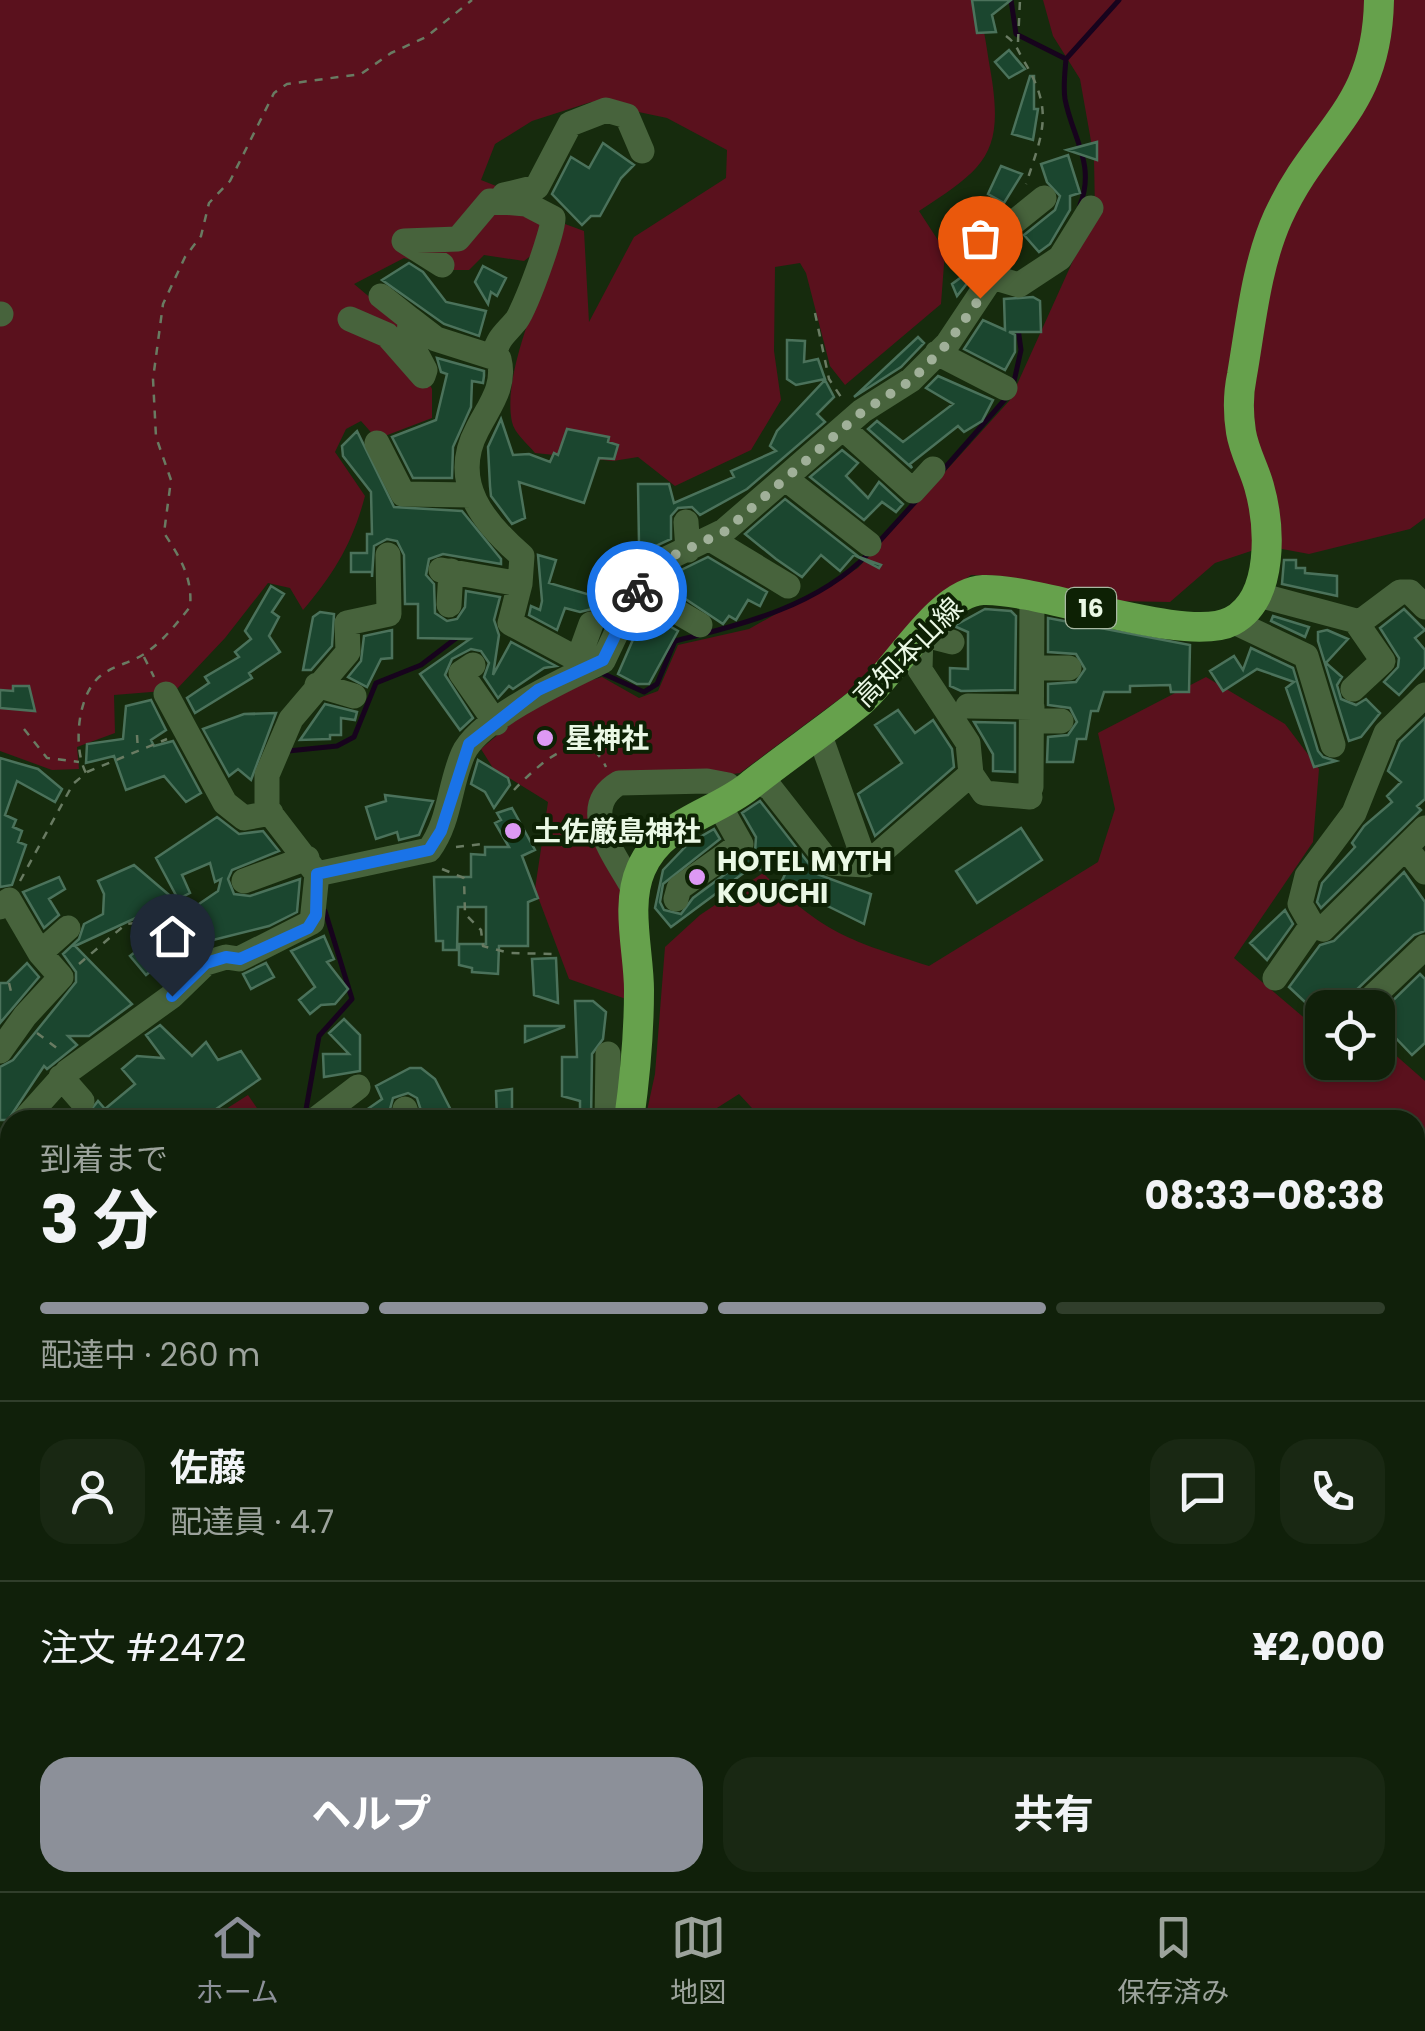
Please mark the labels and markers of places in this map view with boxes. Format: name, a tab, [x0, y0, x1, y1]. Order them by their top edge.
pin	[938, 196, 1023, 299]
place label: 星神社	[565, 719, 649, 758]
marker: 星神社	[534, 727, 556, 749]
place label: 土佐厳島神社	[533, 812, 701, 851]
marker: 土佐厳島神社	[502, 820, 524, 842]
place label: HOTEL MYTH KOUCHI	[717, 842, 892, 913]
marker: HOTEL MYTH KOUCHI	[686, 866, 708, 888]
pin	[130, 894, 215, 997]

